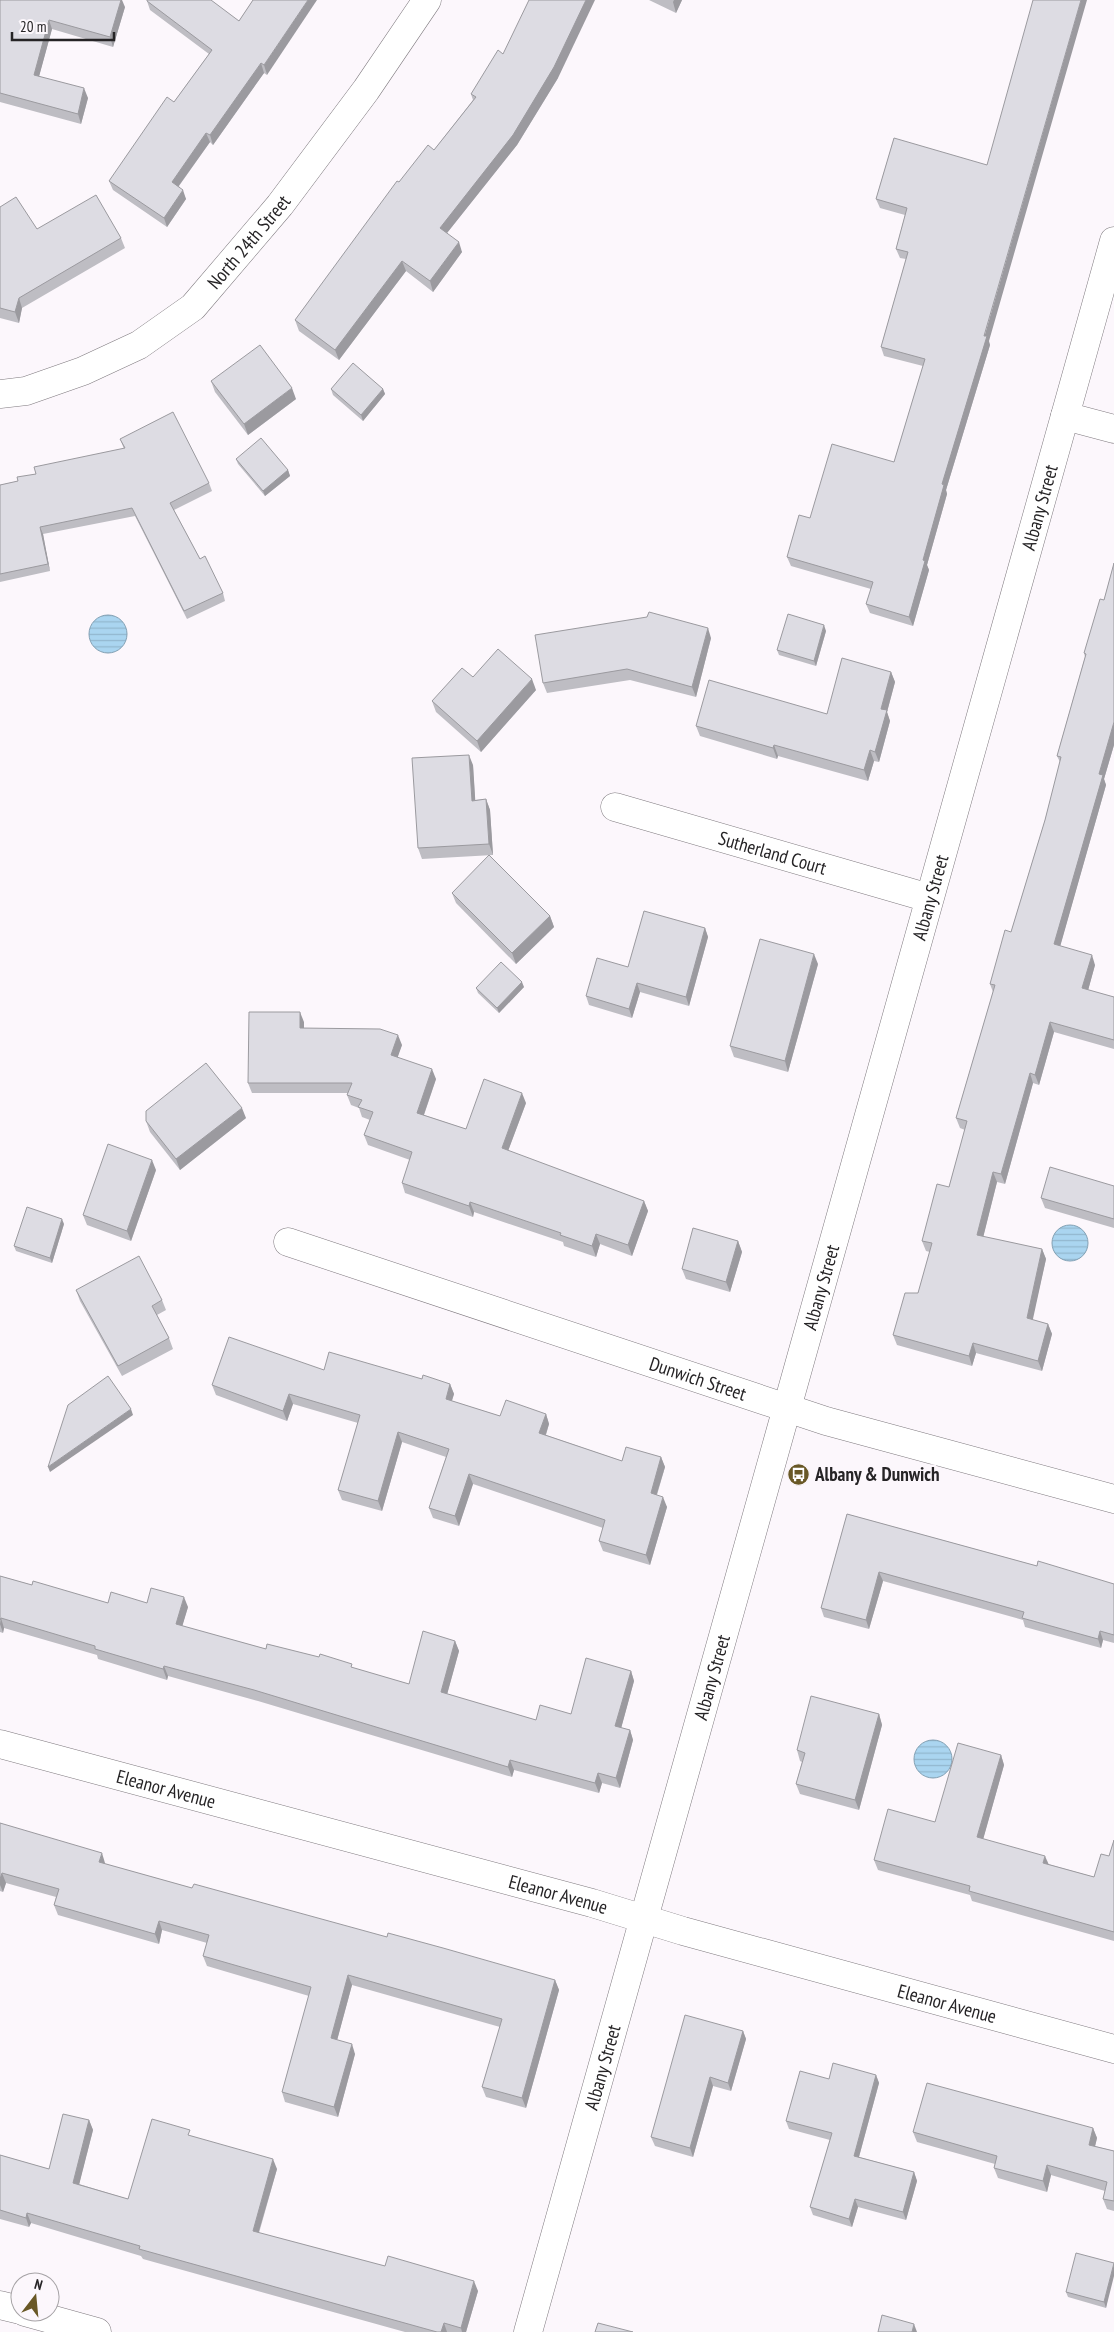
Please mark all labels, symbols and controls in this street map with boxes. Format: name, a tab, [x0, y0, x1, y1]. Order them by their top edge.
scale bar	[12, 10, 115, 42]
text: 20 m	[20, 17, 46, 36]
street label: North 24th Street	[202, 190, 296, 294]
street label: Albany Street	[1016, 461, 1063, 553]
street label: Sutherland Court	[716, 826, 830, 880]
street label: Albany Street	[907, 851, 954, 943]
street label: Albany Street	[797, 1241, 844, 1333]
street label: Dunwich Street	[646, 1351, 750, 1406]
bus stop icon: Albany & Dunwich	[787, 1462, 811, 1486]
place label: Albany & Dunwich	[814, 1462, 939, 1486]
street label: Albany Street	[688, 1631, 735, 1723]
street label: Eleanor Avenue	[114, 1764, 218, 1813]
street label: Eleanor Avenue	[506, 1869, 611, 1919]
street label: Eleanor Avenue	[895, 1978, 999, 2028]
street label: Albany Street	[579, 2021, 626, 2113]
north arrow	[10, 2272, 60, 2322]
text: N	[32, 2275, 45, 2294]

